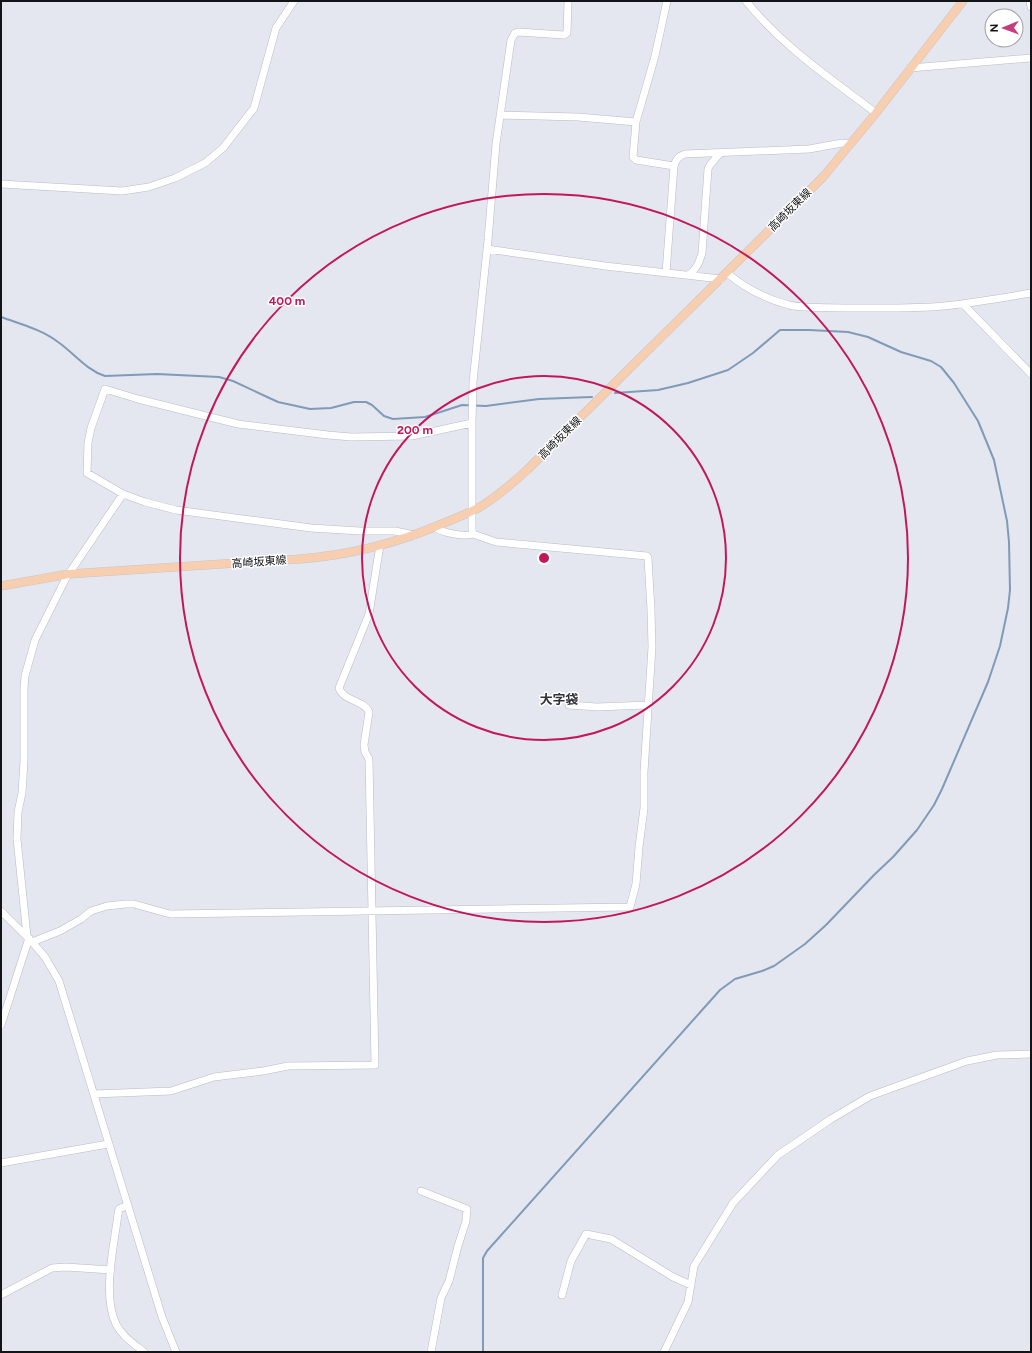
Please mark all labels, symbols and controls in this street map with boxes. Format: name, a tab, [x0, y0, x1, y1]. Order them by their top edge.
north arrow	[984, 8, 1024, 48]
text: N	[988, 24, 1001, 33]
street label: 高崎坂東線	[766, 186, 814, 234]
text: 400 m	[269, 294, 305, 308]
street label: 高崎坂東線	[536, 414, 584, 462]
text: 200 m	[397, 423, 433, 437]
centre of rings	[537, 551, 551, 565]
street label: 高崎坂東線	[231, 554, 287, 570]
district label: 大字袋	[539, 692, 579, 707]

